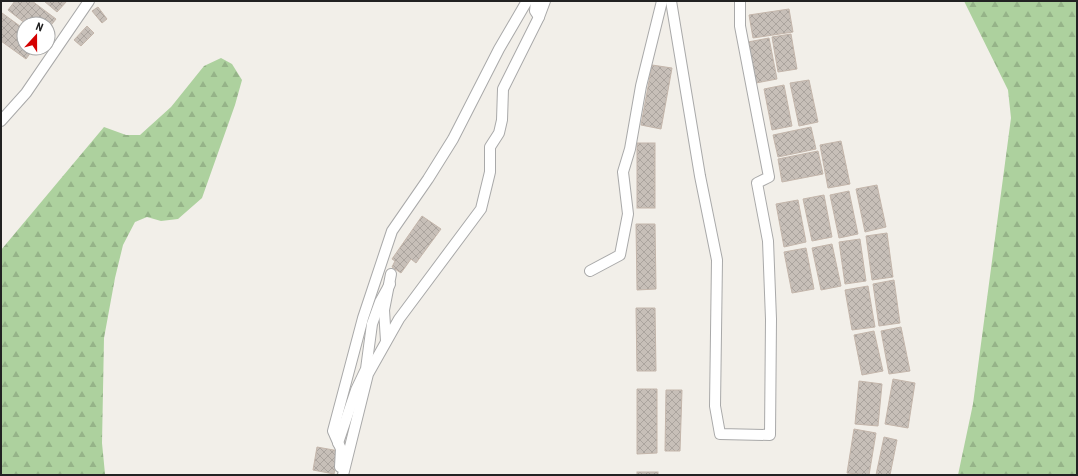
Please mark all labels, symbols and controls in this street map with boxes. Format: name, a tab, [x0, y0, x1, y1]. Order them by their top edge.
north arrow	[16, 16, 56, 56]
text: N	[34, 20, 45, 34]

